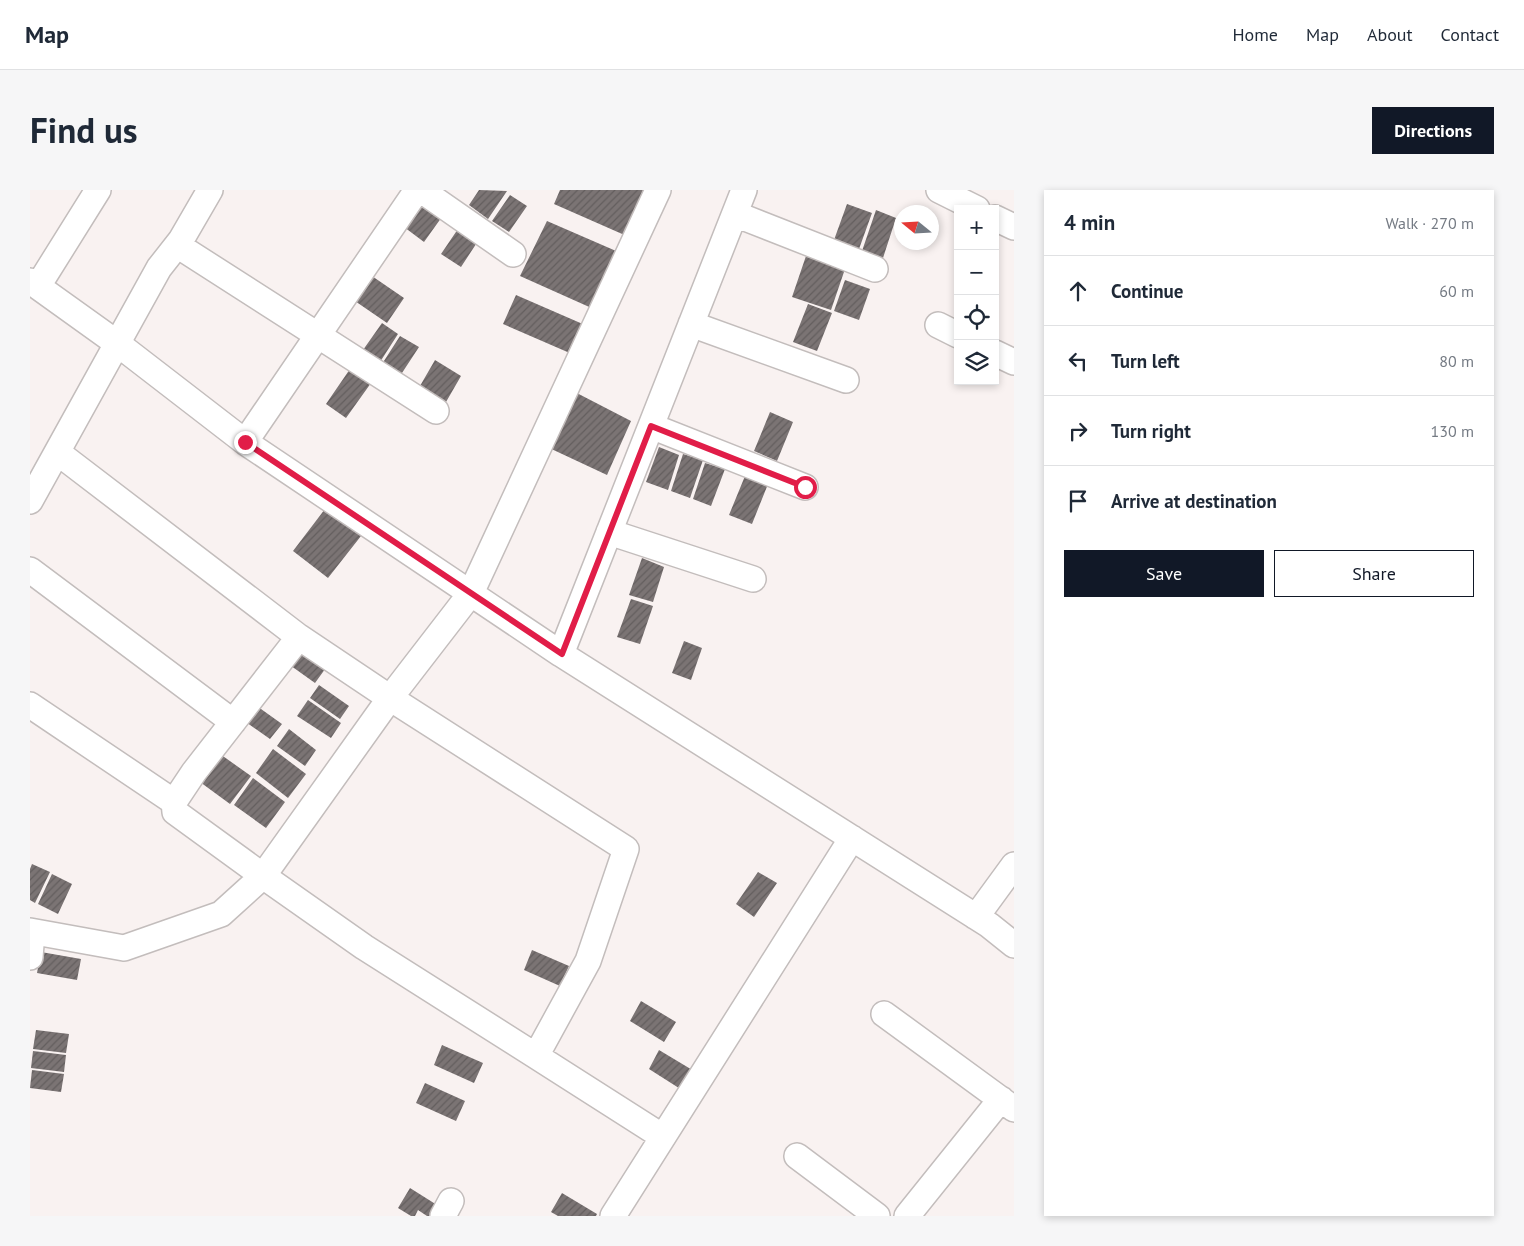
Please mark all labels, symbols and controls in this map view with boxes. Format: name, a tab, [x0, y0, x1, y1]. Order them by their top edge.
text: Map	[25, 19, 69, 50]
text: Home	[1232, 23, 1278, 46]
text: Map	[1306, 23, 1339, 46]
text: About	[1367, 23, 1413, 46]
text: Contact	[1441, 23, 1499, 46]
text: Find us	[30, 107, 138, 153]
button: Directions	[1372, 107, 1494, 154]
north arrow	[894, 205, 939, 250]
map controls	[954, 205, 999, 385]
button: +	[954, 205, 999, 250]
text: 4 min	[1064, 209, 1115, 236]
text: Walk · 270 m	[1385, 213, 1474, 233]
button: −	[954, 250, 999, 295]
icon: ahead	[1064, 277, 1092, 305]
text: Continue	[1111, 279, 1183, 303]
text: 60 m	[1439, 281, 1474, 301]
button: locate	[954, 295, 999, 340]
button: layers	[954, 340, 999, 385]
icon: left	[1064, 347, 1092, 375]
text: Turn left	[1111, 349, 1180, 373]
text: 80 m	[1439, 351, 1474, 371]
icon: right	[1064, 417, 1092, 445]
text: Turn right	[1111, 419, 1191, 443]
text: 130 m	[1431, 421, 1474, 441]
route end	[234, 431, 257, 454]
route start	[794, 476, 817, 499]
icon: arrive	[1064, 487, 1092, 515]
text: Arrive at destination	[1111, 489, 1277, 513]
button: Save	[1064, 550, 1264, 597]
button: Share	[1274, 550, 1474, 597]

